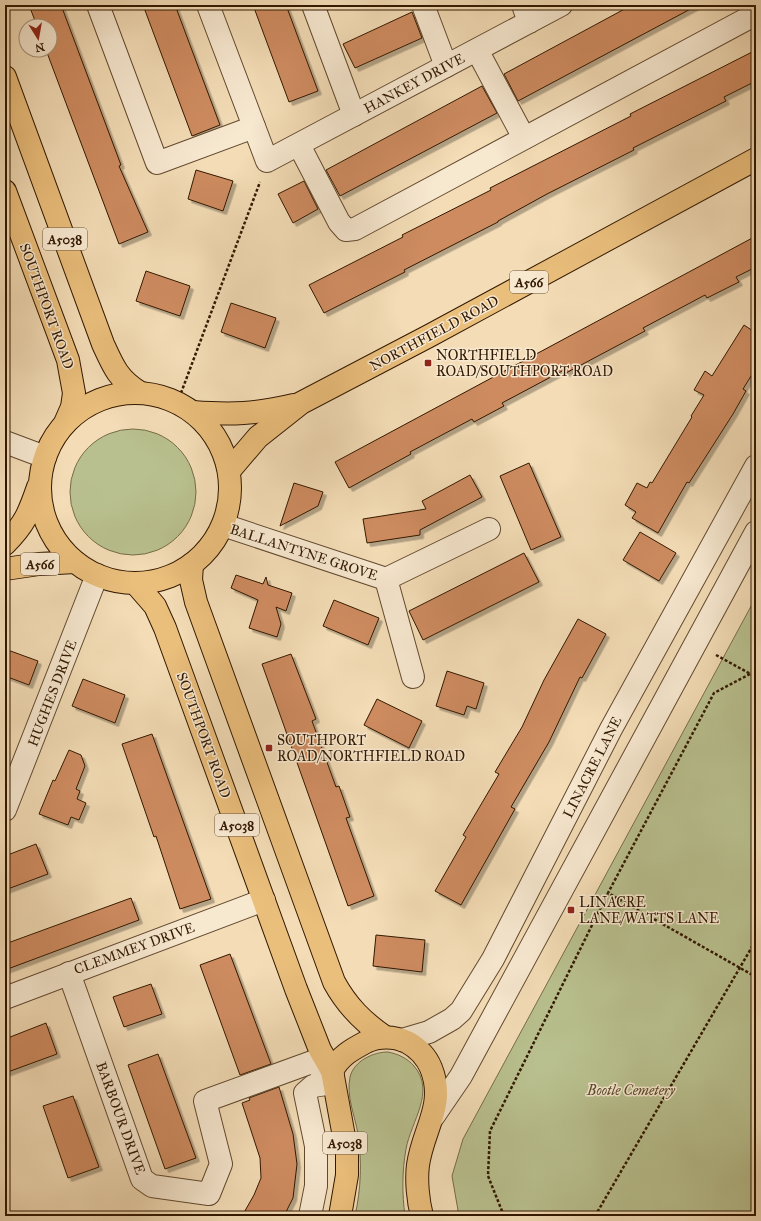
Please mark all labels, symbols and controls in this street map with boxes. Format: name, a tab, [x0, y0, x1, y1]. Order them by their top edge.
north arrow	[18, 18, 58, 58]
text: N	[33, 40, 46, 55]
street label: HANKEY DRIVE	[361, 50, 468, 117]
road number: A5038	[43, 228, 87, 250]
street label: SOUTHPORT ROAD	[16, 241, 77, 371]
road number: A566	[510, 271, 548, 293]
street label: NORTHFIELD ROAD	[367, 292, 502, 375]
place label: NORTHFIELD ROAD/SOUTHPORT ROAD	[436, 347, 613, 380]
marker: NORTHFIELD ROAD/SOUTHPORT ROAD	[423, 358, 433, 368]
street label: BALLANTYNE GROVE	[228, 521, 380, 584]
road number: A566	[21, 553, 59, 575]
street label: HUGHES DRIVE	[24, 637, 81, 749]
street label: SOUTHPORT ROAD	[173, 670, 234, 800]
street label: LINACRE LANE	[560, 714, 625, 821]
place label: SOUTHPORT ROAD/NORTHFIELD ROAD	[277, 732, 465, 765]
marker: SOUTHPORT ROAD/NORTHFIELD ROAD	[264, 743, 274, 753]
road number: A5038	[215, 814, 259, 836]
place label: LINACRE LANE/WATTS LANE	[579, 894, 719, 927]
marker: LINACRE LANE/WATTS LANE	[566, 905, 576, 915]
street label: CLEMMEY DRIVE	[72, 919, 197, 978]
street label: BARBOUR DRIVE	[92, 1059, 149, 1177]
park label: Bootle Cemetery	[586, 1082, 676, 1099]
road number: A5038	[323, 1132, 367, 1154]

